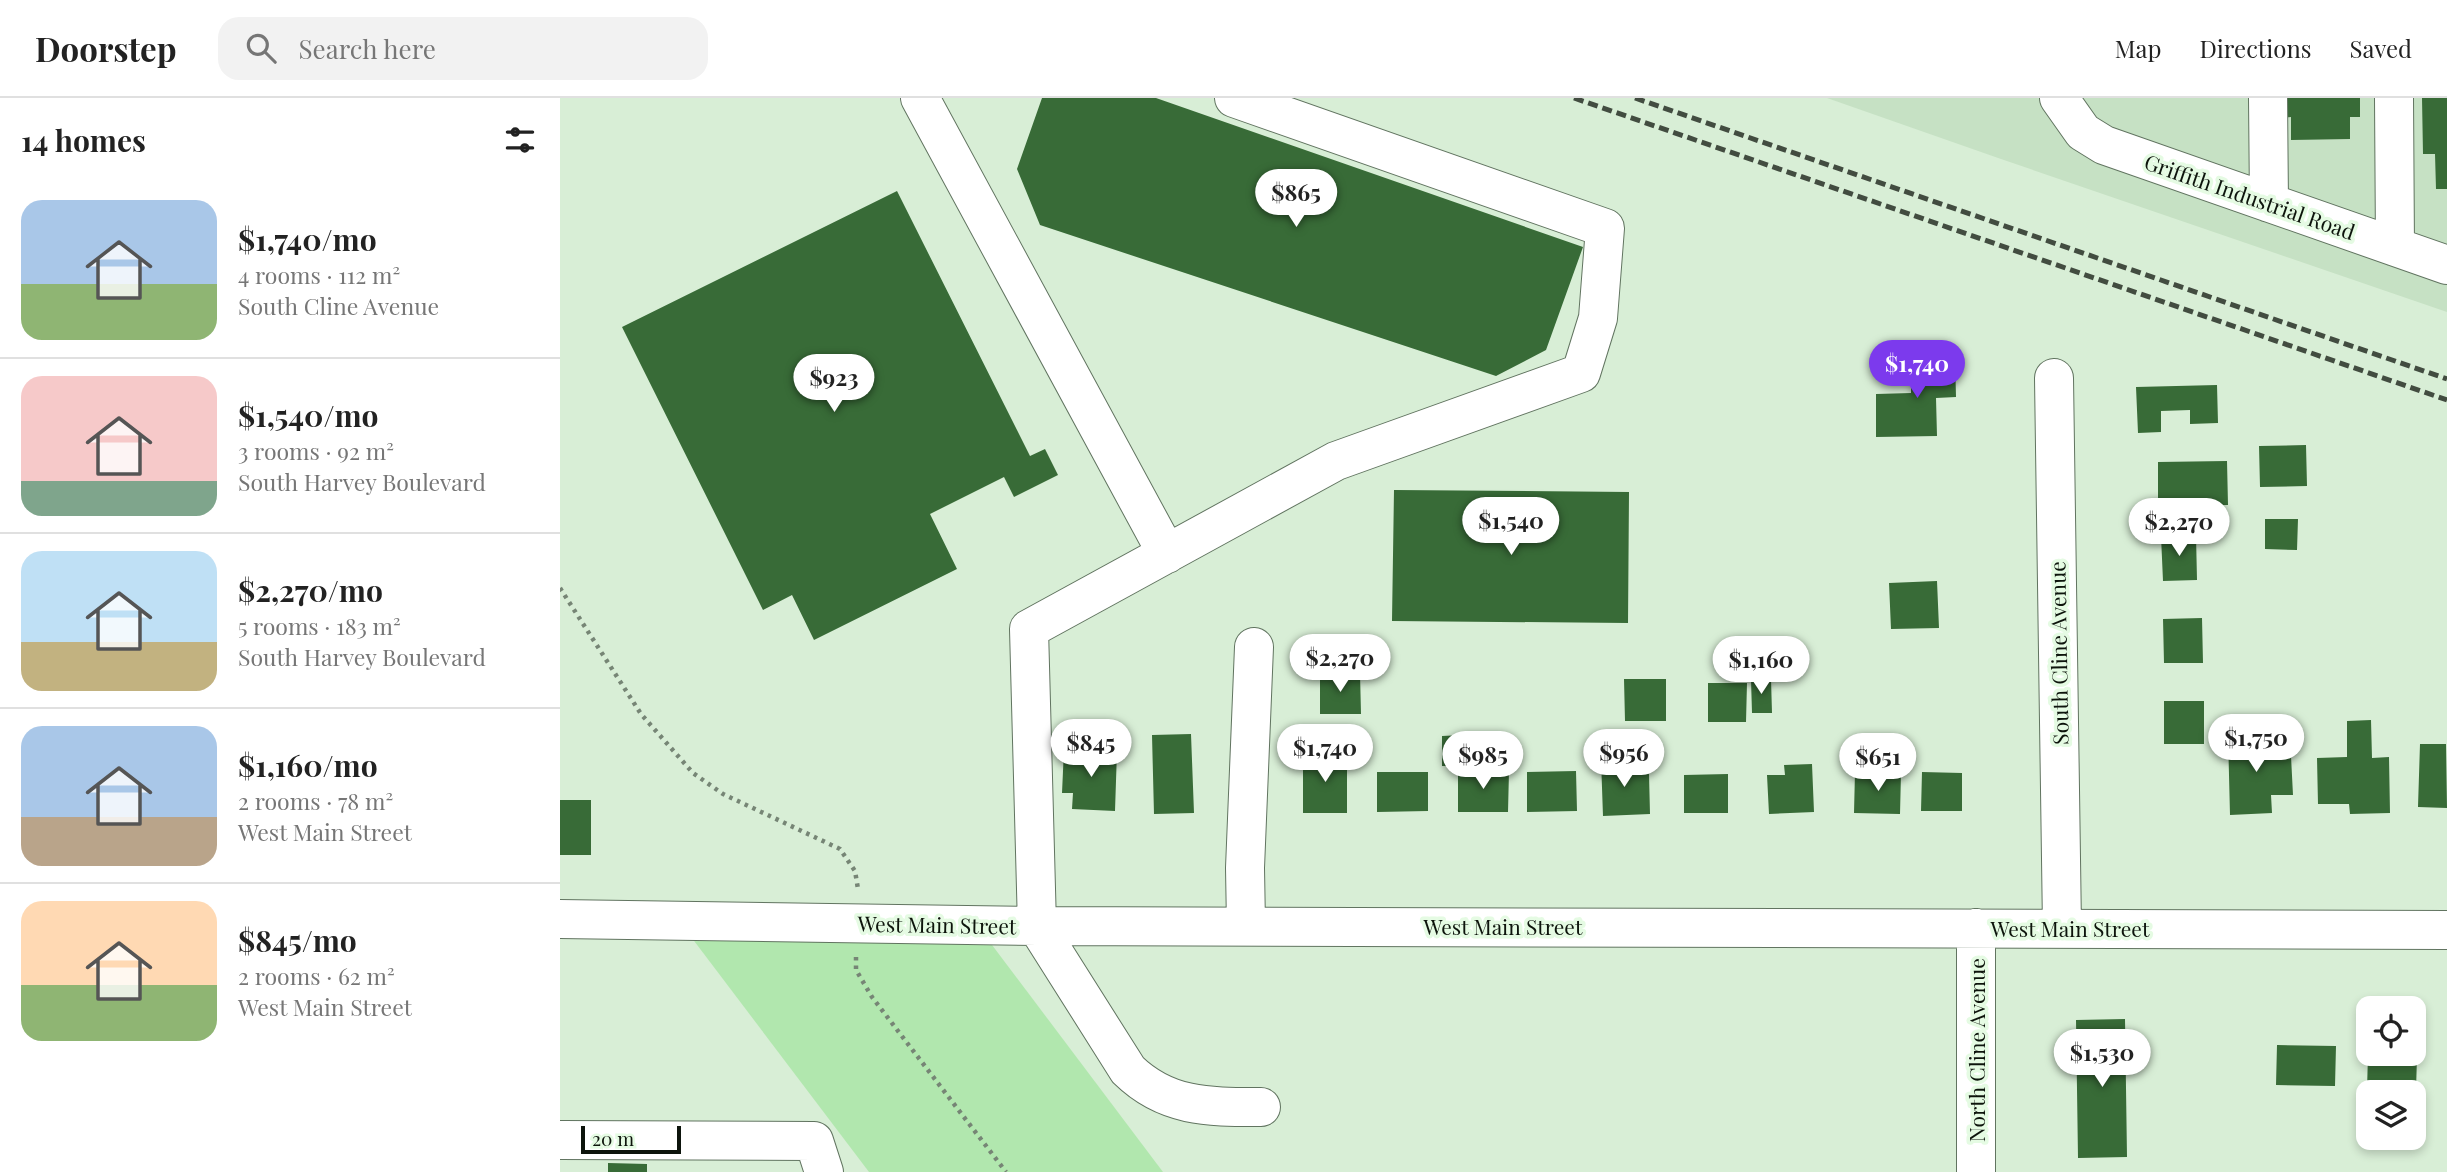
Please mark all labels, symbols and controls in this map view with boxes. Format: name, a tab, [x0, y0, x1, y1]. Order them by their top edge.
search box	[218, 17, 708, 80]
text: Doorstep	[35, 26, 176, 70]
icon: search	[242, 29, 280, 67]
text: Search here	[298, 31, 436, 66]
text: Map	[2115, 32, 2161, 64]
text: Directions	[2199, 32, 2312, 64]
text: Saved	[2350, 32, 2412, 64]
text: 14 homes	[21, 120, 146, 160]
icon: filters	[501, 121, 539, 159]
street label: Griffith Industrial Road	[2141, 147, 2359, 245]
pin: $865	[1255, 170, 1337, 229]
text: $865	[1271, 176, 1321, 207]
text: $1,740/mo	[238, 219, 377, 259]
icon: home	[77, 228, 161, 312]
text: 4 rooms · 112 m²	[238, 259, 400, 290]
text: South Cline Avenue	[238, 290, 439, 321]
pin: $1,740	[1860, 341, 1974, 400]
text: $1,740	[1885, 347, 1949, 378]
pin: $923	[793, 354, 875, 414]
text: $923	[809, 361, 859, 392]
text: $1,540/mo	[238, 395, 379, 435]
icon: home	[77, 404, 161, 488]
text: 3 rooms · 92 m²	[238, 435, 394, 466]
text: South Harvey Boulevard	[238, 466, 486, 497]
pin: $1,540	[1454, 498, 1568, 557]
pin: $2,270	[2122, 498, 2236, 558]
text: $1,540	[1478, 504, 1544, 535]
text: $2,270	[2145, 505, 2213, 536]
street label: South Cline Avenue	[2042, 561, 2074, 745]
text: $2,270/mo	[238, 570, 383, 610]
icon: home	[77, 579, 161, 663]
text: 5 rooms · 183 m²	[238, 610, 401, 641]
pin: $2,270	[1283, 634, 1397, 694]
pin: $1,160	[1704, 636, 1818, 696]
text: South Harvey Boulevard	[238, 641, 486, 672]
text: $2,270	[1306, 641, 1374, 672]
text: $1,160	[1729, 643, 1793, 674]
pin: $1,750	[2199, 714, 2313, 774]
pin: $845	[1050, 720, 1132, 779]
text: $1,750	[2224, 721, 2288, 752]
pin: $1,740	[1268, 724, 1382, 784]
text: $845	[1067, 726, 1115, 757]
pin: $956	[1583, 730, 1665, 789]
text: $1,740	[1293, 731, 1357, 762]
pin: $985	[1442, 732, 1524, 791]
pin: $651	[1837, 734, 1919, 793]
text: $956	[1599, 736, 1649, 767]
text: $985	[1458, 738, 1508, 769]
text: $651	[1855, 740, 1901, 771]
text: $1,160/mo	[238, 745, 378, 785]
icon: home	[77, 754, 161, 838]
text: 2 rooms · 78 m²	[238, 785, 393, 816]
text: West Main Street	[238, 816, 412, 847]
street label: West Main Street	[856, 909, 1017, 939]
street label: West Main Street	[1423, 912, 1583, 940]
street label: West Main Street	[1990, 914, 2150, 942]
text: $845/mo	[238, 920, 357, 960]
icon: home	[77, 929, 161, 1013]
street label: North Cline Avenue	[1962, 958, 1990, 1142]
text: 2 rooms · 62 m²	[238, 960, 395, 991]
text: West Main Street	[238, 991, 412, 1022]
map controls	[2356, 996, 2426, 1150]
button: locate	[2356, 996, 2426, 1066]
pin: $1,530	[2045, 1030, 2159, 1089]
text: $1,530	[2070, 1036, 2134, 1067]
button: layers	[2356, 1080, 2426, 1150]
scale bar	[581, 1123, 681, 1155]
text: 20 m	[592, 1125, 634, 1151]

